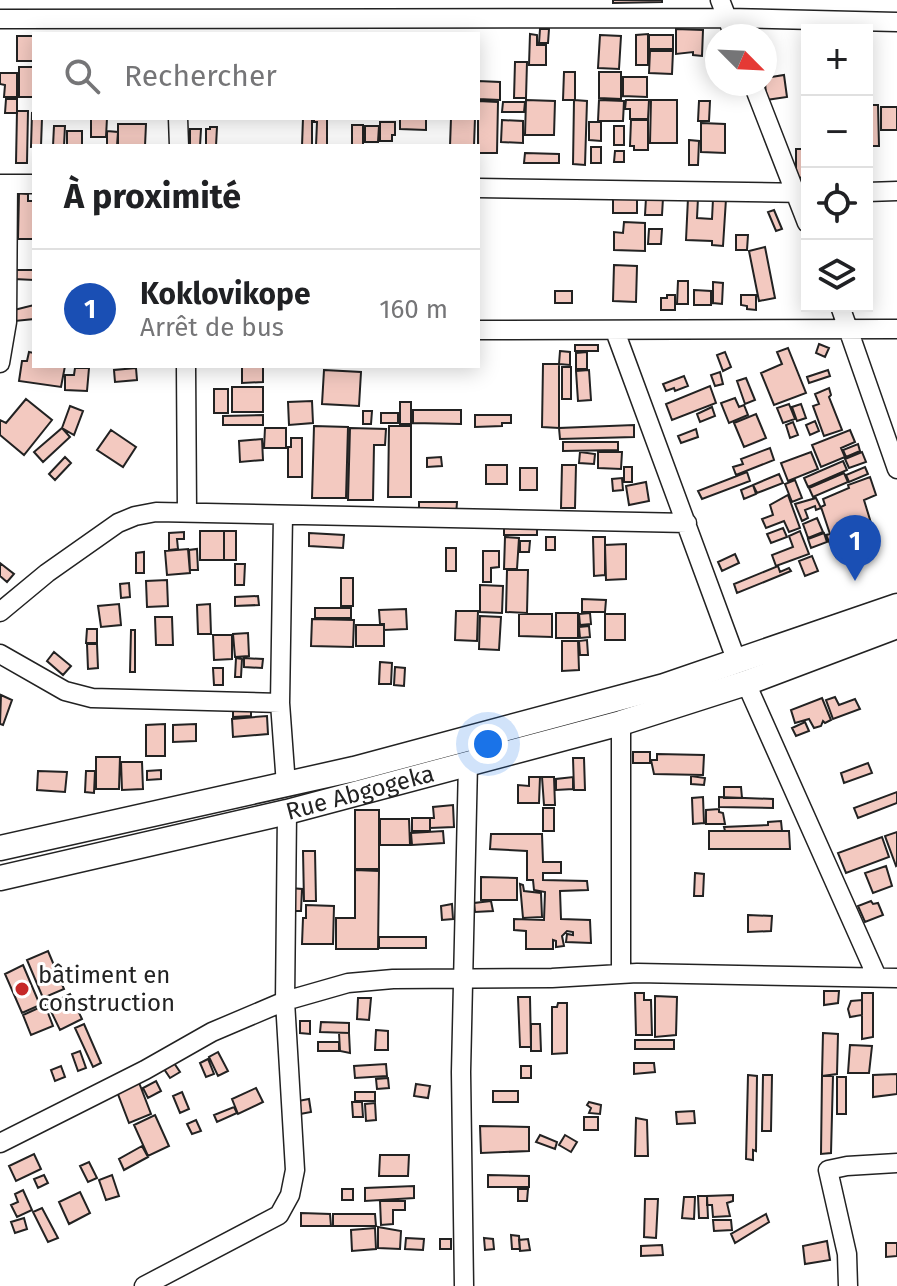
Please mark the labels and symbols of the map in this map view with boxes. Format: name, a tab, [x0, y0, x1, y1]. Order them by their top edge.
north arrow	[705, 24, 777, 96]
pin: 1	[829, 515, 881, 581]
your location	[468, 724, 508, 764]
street label: Rue Abgogeka	[283, 759, 437, 826]
place label: bâtiment en construction	[38, 961, 175, 1017]
marker: bâtiment en construction	[13, 980, 31, 998]

